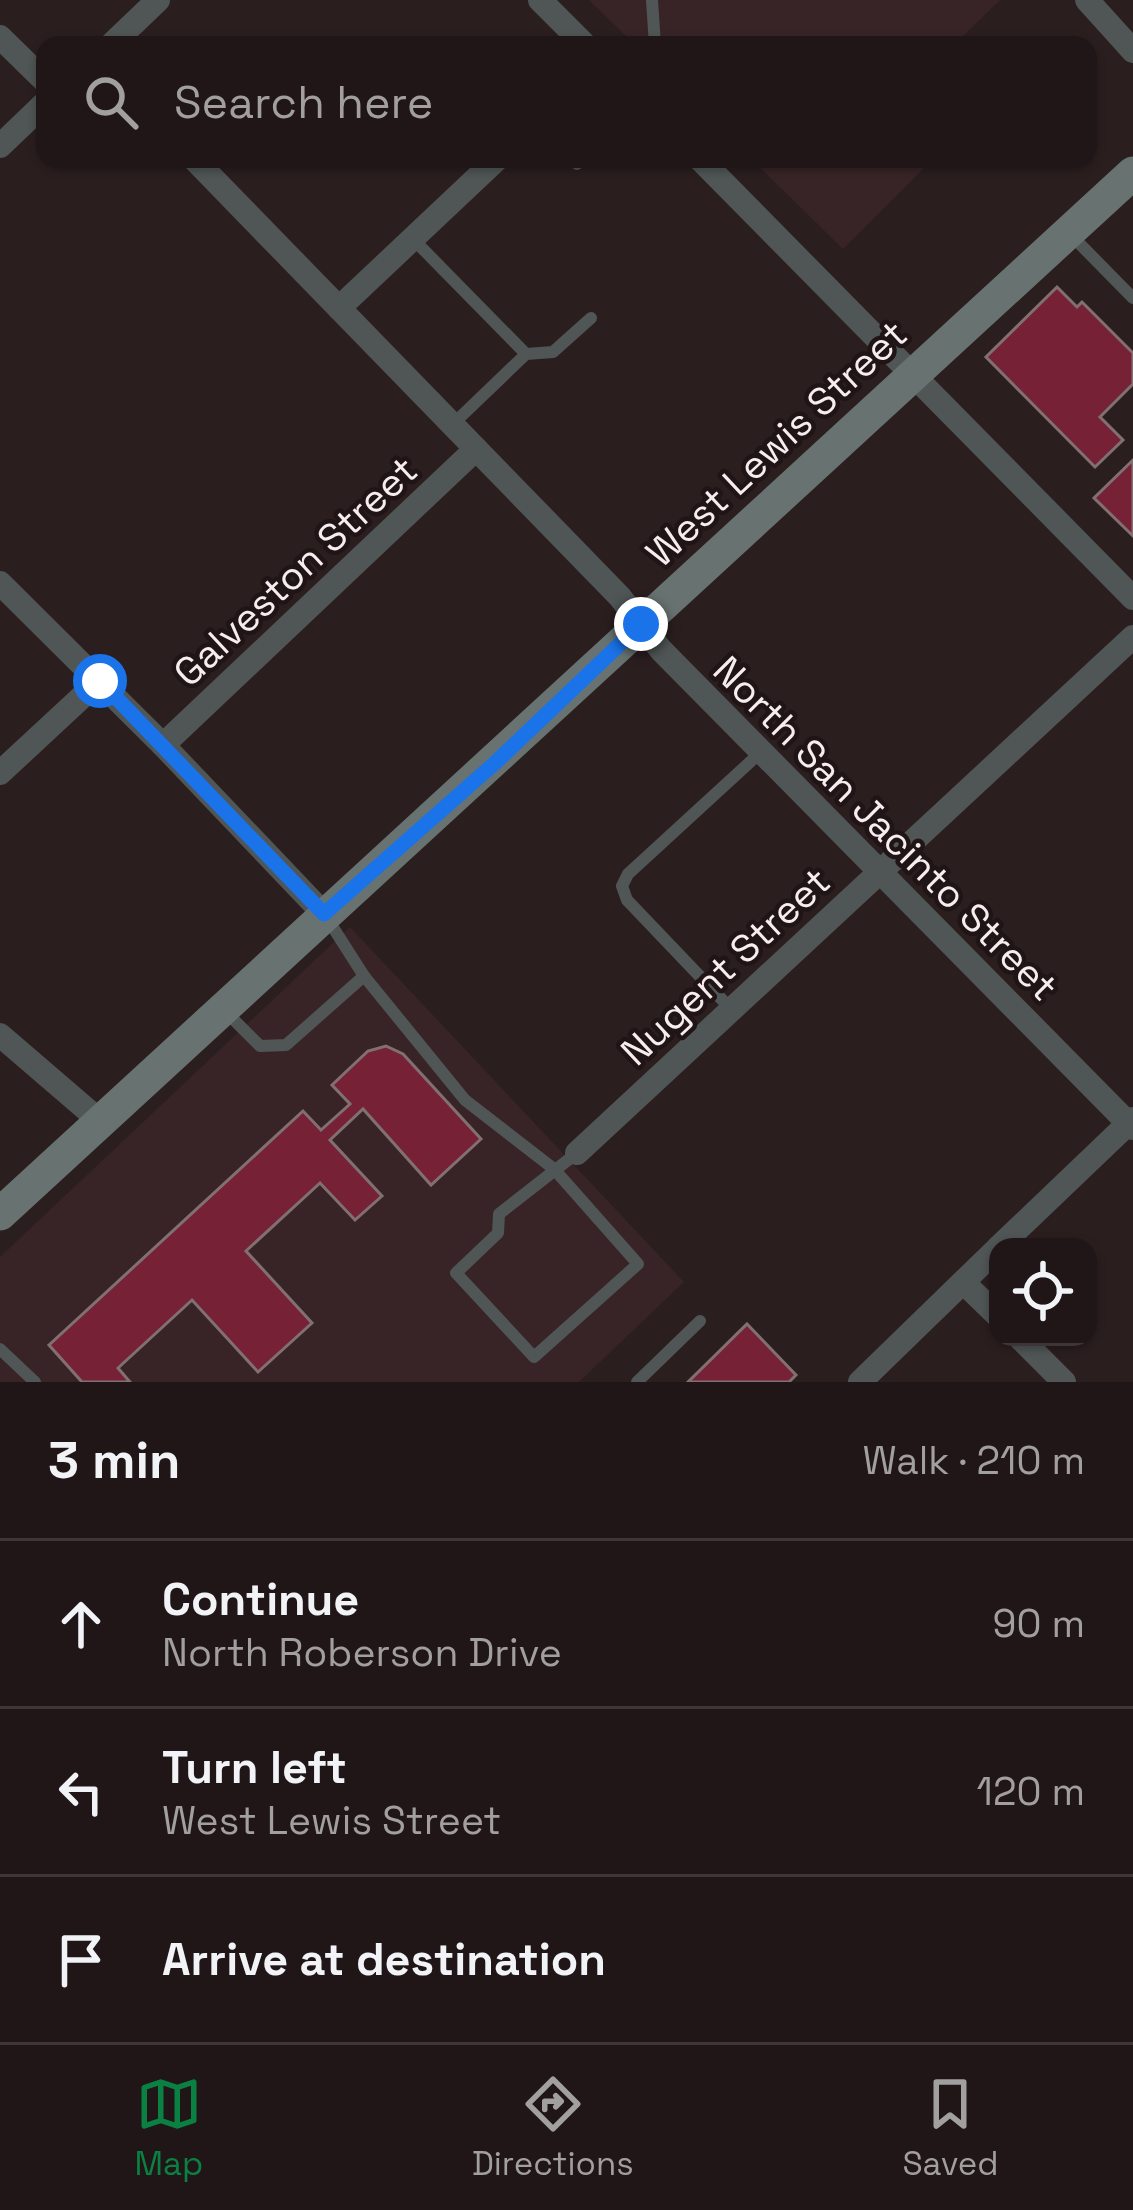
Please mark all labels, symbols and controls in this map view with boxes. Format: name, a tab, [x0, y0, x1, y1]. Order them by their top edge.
search box	[36, 36, 1097, 168]
icon: search	[78, 69, 144, 135]
text: Search here	[174, 74, 433, 131]
street label: West Lewis Street	[636, 310, 917, 577]
street label: Galveston Street	[163, 446, 427, 697]
route end	[614, 597, 668, 651]
street label: North San Jacinto Street	[703, 646, 1068, 1011]
route start	[73, 654, 127, 708]
street label: Nugent Street	[610, 857, 840, 1076]
map controls	[989, 1238, 1097, 1346]
button: locate	[989, 1238, 1097, 1346]
text: 3 min	[48, 1428, 181, 1493]
text: Walk · 210 m	[863, 1436, 1085, 1485]
text: Continue	[162, 1571, 359, 1628]
icon: ahead	[48, 1591, 114, 1657]
text: 90 m	[993, 1599, 1085, 1648]
text: North Roberson Drive	[162, 1628, 562, 1677]
text: Turn left	[162, 1739, 347, 1796]
icon: left	[48, 1759, 114, 1825]
text: 120 m	[977, 1767, 1085, 1816]
text: West Lewis Street	[162, 1796, 501, 1845]
icon: arrive	[48, 1927, 114, 1993]
text: Arrive at destination	[162, 1931, 606, 1988]
tab: Map	[134, 2071, 203, 2185]
tab: Directions	[472, 2071, 634, 2185]
tab: Saved	[902, 2071, 999, 2185]

